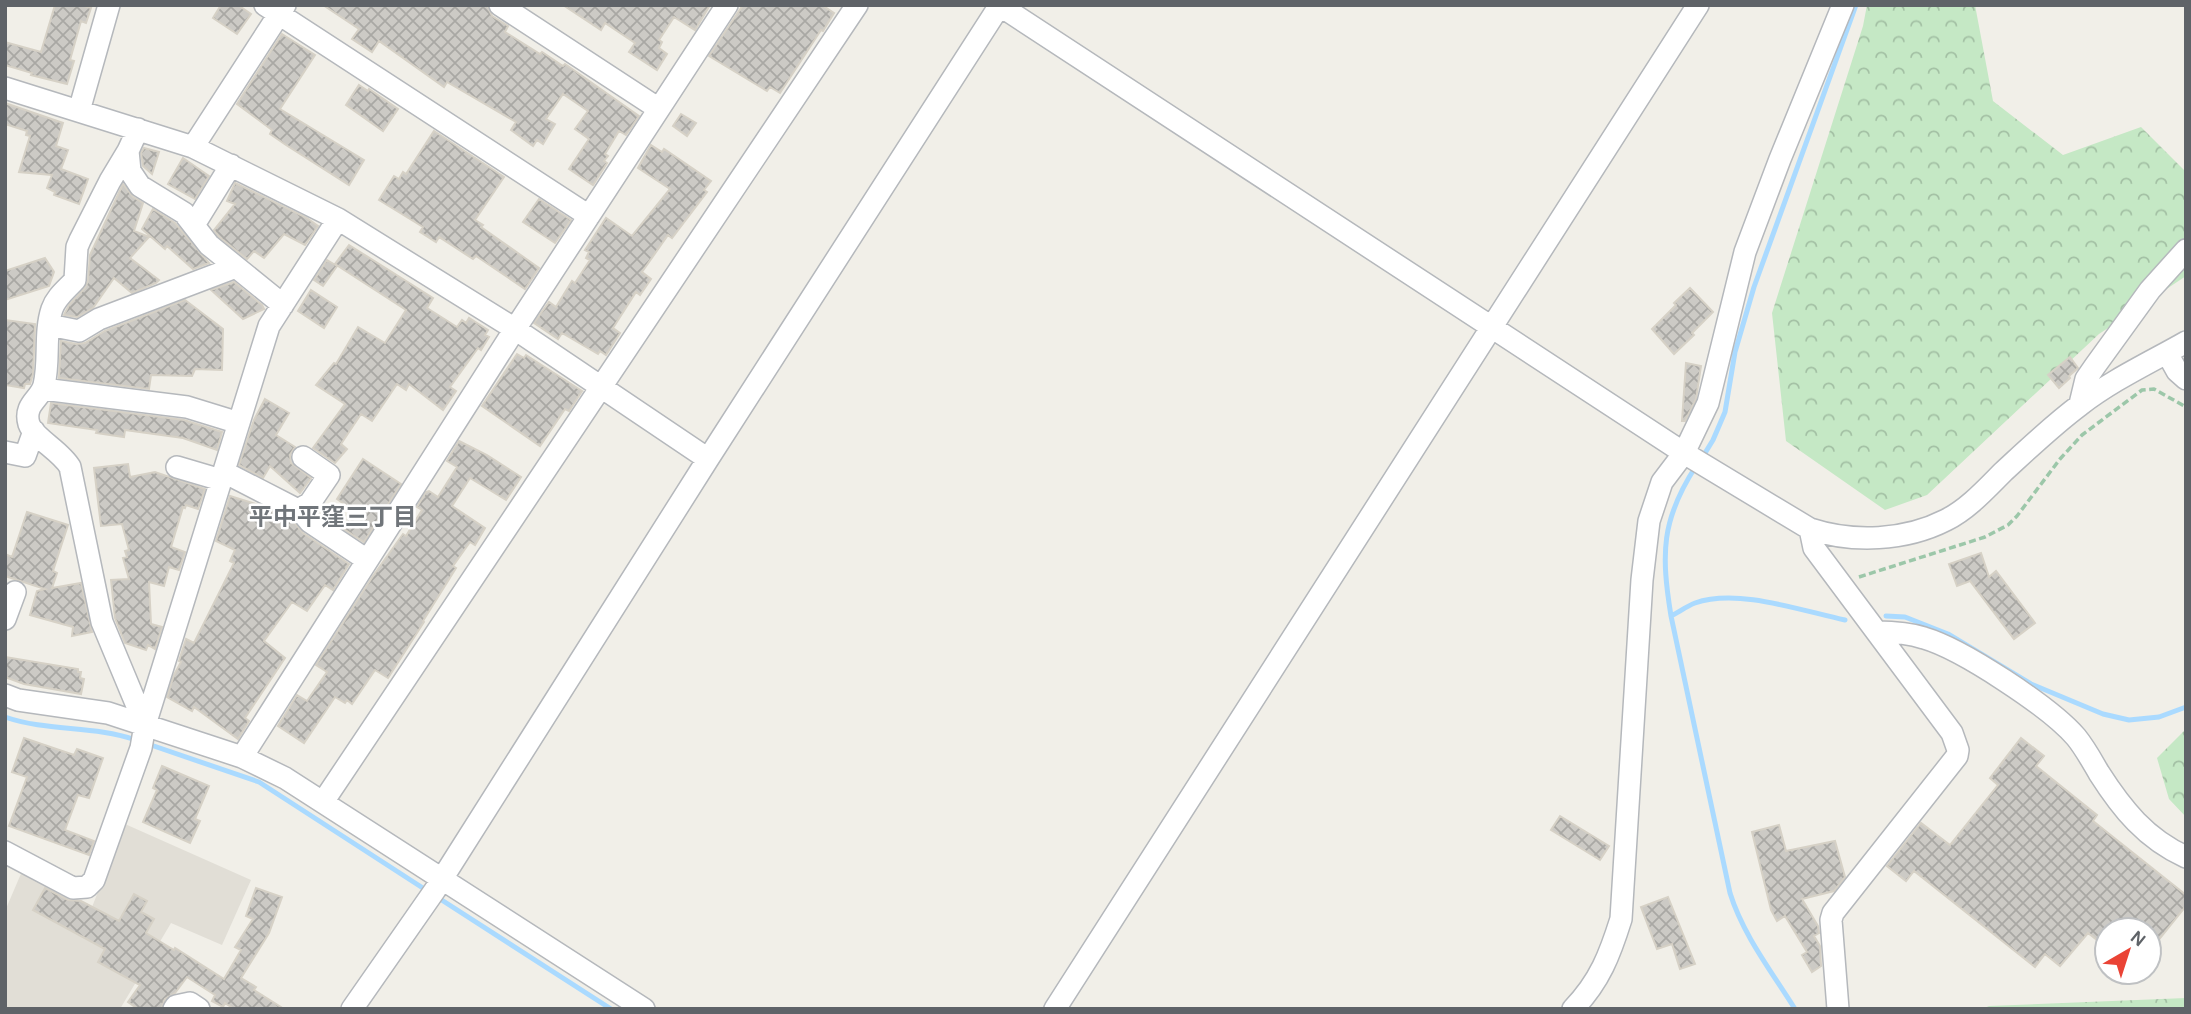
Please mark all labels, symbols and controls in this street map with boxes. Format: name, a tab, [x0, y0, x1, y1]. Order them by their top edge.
district label: 平中平窪三丁目	[249, 503, 417, 531]
north arrow	[2093, 916, 2163, 986]
text: N	[2126, 926, 2150, 951]

